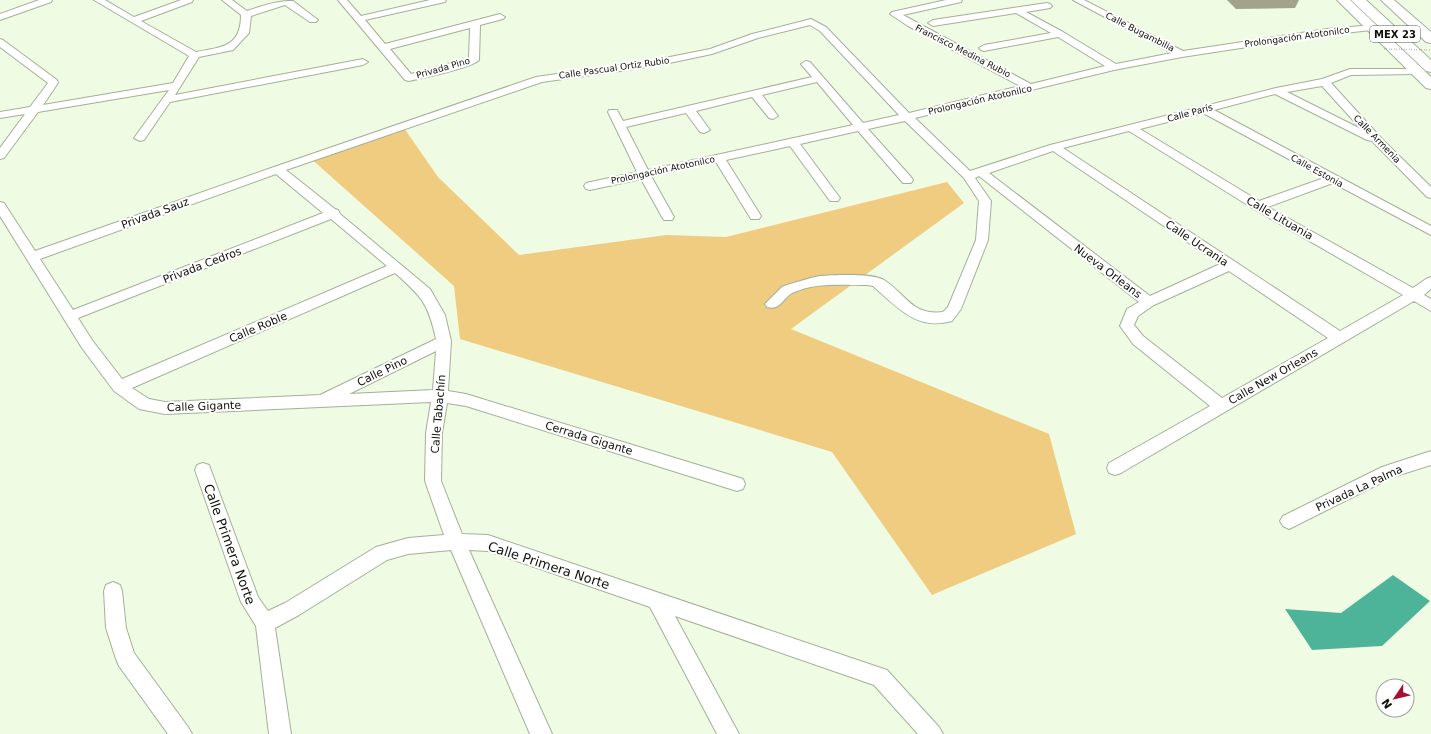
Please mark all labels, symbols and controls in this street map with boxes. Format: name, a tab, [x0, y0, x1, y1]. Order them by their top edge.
street label: Calle Bugambilia	[1104, 10, 1176, 54]
street label: Francisco Medina Rubio	[914, 23, 1013, 80]
street label: Prolongación Atotonilco	[1244, 25, 1351, 49]
road number: MEX 23	[1370, 26, 1420, 42]
street label: Privada Pino	[415, 55, 471, 80]
street label: Calle Pascual Ortiz Rubio	[558, 55, 670, 81]
street label: Prolongación Atotonilco	[927, 83, 1033, 117]
street label: Calle París	[1166, 102, 1214, 124]
street label: Calle Armenia	[1352, 113, 1402, 165]
street label: Calle Estonia	[1289, 152, 1345, 190]
street label: Prolongación Atotonilco	[610, 154, 716, 186]
street label: Calle Lituania	[1244, 194, 1315, 243]
street label: Privada Sauz	[120, 195, 191, 232]
street label: Calle Ucrania	[1163, 218, 1231, 269]
street label: Nueva Orleans	[1071, 242, 1144, 301]
street label: Privada Cedros	[161, 244, 243, 286]
street label: Calle Roble	[227, 309, 289, 345]
street label: Calle New Orleans	[1226, 345, 1320, 407]
street label: Calle Pino	[355, 354, 410, 389]
street label: Calle Tabachín	[429, 374, 448, 454]
street label: Calle Gigante	[167, 399, 242, 414]
street label: Cerrada Gigante	[544, 419, 634, 458]
street label: Privada La Palma	[1314, 463, 1405, 514]
street label: Calle Primera Norte	[201, 482, 258, 607]
street label: Calle Primera Norte	[486, 539, 612, 592]
north arrow	[1375, 678, 1415, 718]
text: N	[1379, 696, 1395, 711]

